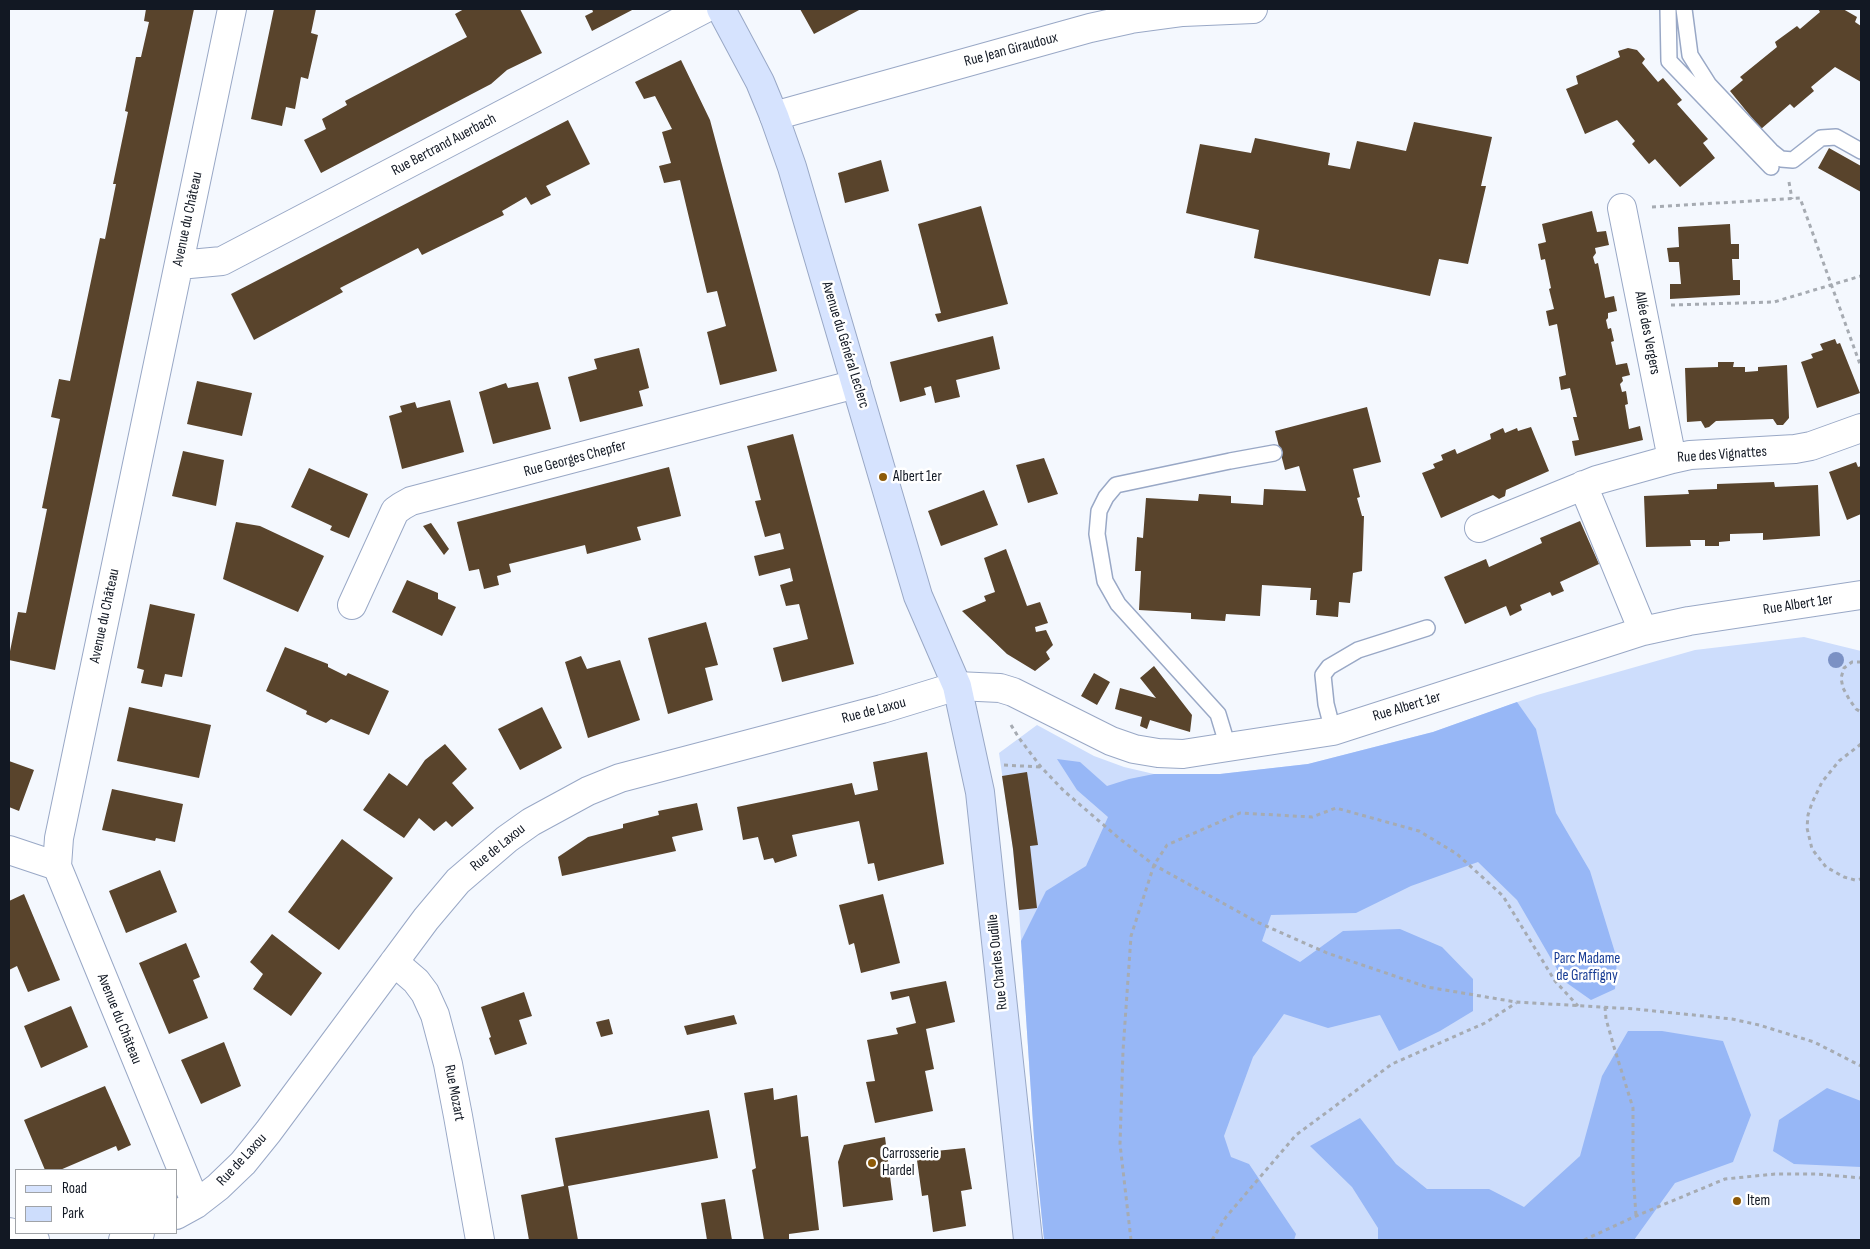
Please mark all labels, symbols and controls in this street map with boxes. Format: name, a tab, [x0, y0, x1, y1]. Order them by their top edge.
street label: Rue Jean Giraudoux	[962, 29, 1060, 71]
street label: Rue Bertrand Auerbach	[389, 110, 499, 180]
street label: Avenue du Château	[169, 170, 207, 268]
street label: Avenue du Général Leclerc	[817, 280, 873, 410]
street label: Allée des Vergers	[1630, 290, 1664, 376]
street label: Rue Georges Chepfer	[522, 437, 628, 481]
street label: Rue des Vignattes	[1677, 443, 1767, 467]
place label: Albert 1er	[893, 468, 942, 486]
marker: Albert 1er	[877, 471, 889, 483]
street label: Avenue du Château	[86, 567, 124, 665]
street label: Rue Albert 1er	[1762, 591, 1834, 619]
street label: Rue Albert 1er	[1371, 688, 1443, 726]
street label: Rue de Laxou	[840, 694, 908, 728]
street label: Rue de Laxou	[467, 820, 529, 876]
street label: Rue Charles Oudille	[984, 913, 1012, 1011]
park label: Parc Madame de Graffigny	[1554, 950, 1620, 985]
street label: Avenue du Château	[93, 971, 145, 1067]
street label: Rue Mozart	[440, 1063, 468, 1123]
street label: Rue de Laxou	[213, 1130, 271, 1190]
place label: Carrosserie Hardel	[882, 1145, 939, 1180]
marker: Carrosserie Hardel	[866, 1157, 878, 1169]
legend	[15, 1169, 178, 1234]
text: Road	[62, 1179, 87, 1198]
place label: Item	[1747, 1192, 1770, 1210]
marker: Item	[1731, 1195, 1743, 1207]
text: Park	[62, 1204, 84, 1223]

